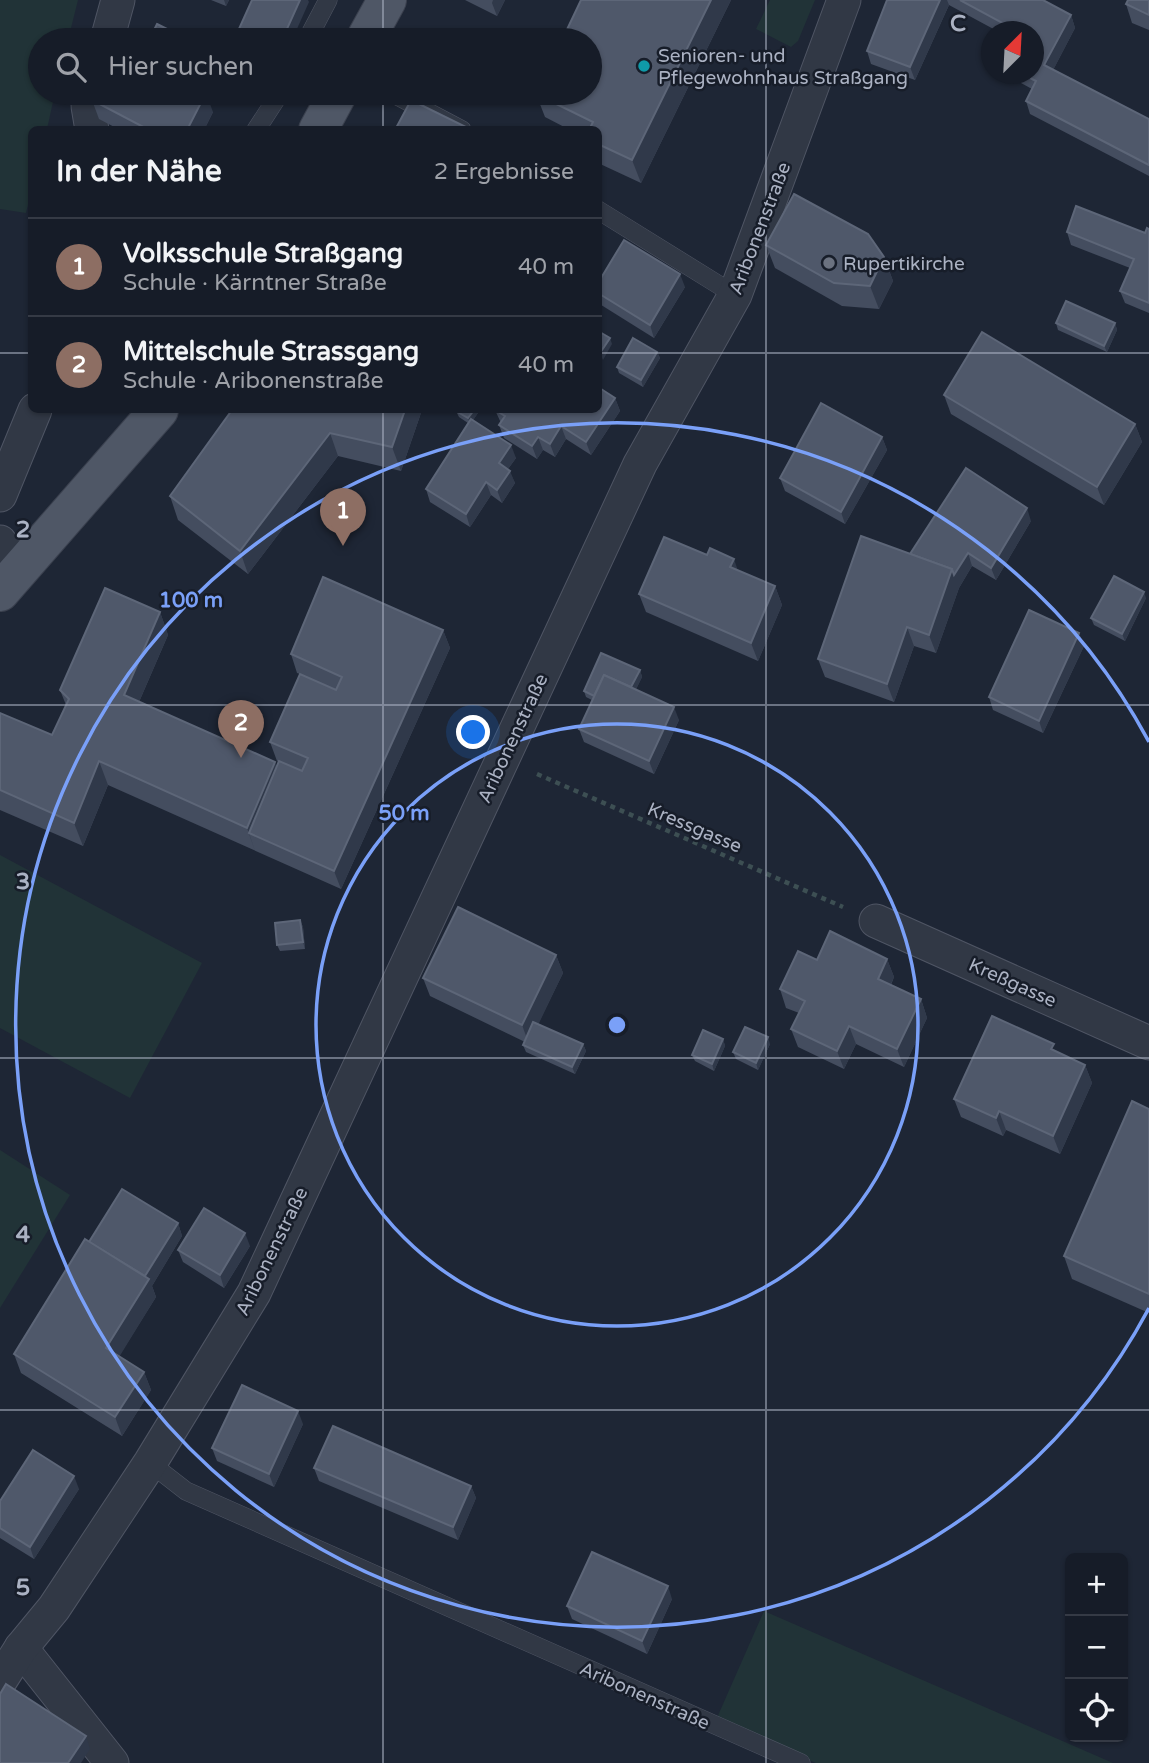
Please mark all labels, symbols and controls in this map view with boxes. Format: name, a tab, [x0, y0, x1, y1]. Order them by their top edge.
text: C	[950, 10, 966, 38]
north arrow	[981, 21, 1044, 84]
search box	[28, 28, 602, 105]
place label: Senioren- und Pflegewohnhaus Straßgang	[658, 45, 908, 89]
icon: search	[52, 48, 90, 86]
text: Hier suchen	[108, 51, 254, 82]
marker: Senioren- und Pflegewohnhaus Straßgang	[636, 58, 652, 74]
text: In der Nähe	[56, 153, 222, 190]
text: 2 Ergebnisse	[434, 158, 574, 186]
street label: Aribonenstraße	[725, 159, 795, 298]
text: Volksschule Straßgang	[123, 238, 403, 269]
text: 1	[72, 253, 86, 281]
text: 40 m	[518, 253, 574, 281]
place label: Rupertikirche	[843, 253, 965, 275]
marker: Rupertikirche	[821, 255, 837, 271]
text: Schule · Kärntner Straße	[123, 269, 387, 297]
text: Mittelschule Strassgang	[123, 336, 419, 367]
text: 2	[72, 351, 86, 379]
text: 40 m	[518, 351, 574, 379]
text: Schule · Aribonenstraße	[123, 367, 384, 395]
pin: 1	[320, 488, 366, 546]
text: 2	[16, 516, 30, 544]
text: 100 m	[159, 588, 223, 613]
street label: Aribonenstraße	[473, 670, 552, 807]
pin: 2	[218, 700, 264, 758]
your location	[456, 715, 490, 749]
street label: Kressgasse	[644, 798, 745, 858]
text: 50 m	[378, 801, 430, 826]
text: 3	[16, 868, 30, 896]
street label: Kreßgasse	[965, 954, 1060, 1012]
centre of rings	[605, 1013, 629, 1037]
street label: Aribonenstraße	[231, 1184, 312, 1319]
text: 4	[16, 1221, 31, 1249]
map controls	[1065, 1553, 1128, 1742]
button: +	[1065, 1553, 1128, 1616]
text: 5	[16, 1574, 30, 1602]
button: −	[1065, 1616, 1128, 1679]
street label: Aribonenstraße	[576, 1657, 713, 1734]
button: locate	[1065, 1679, 1128, 1742]

